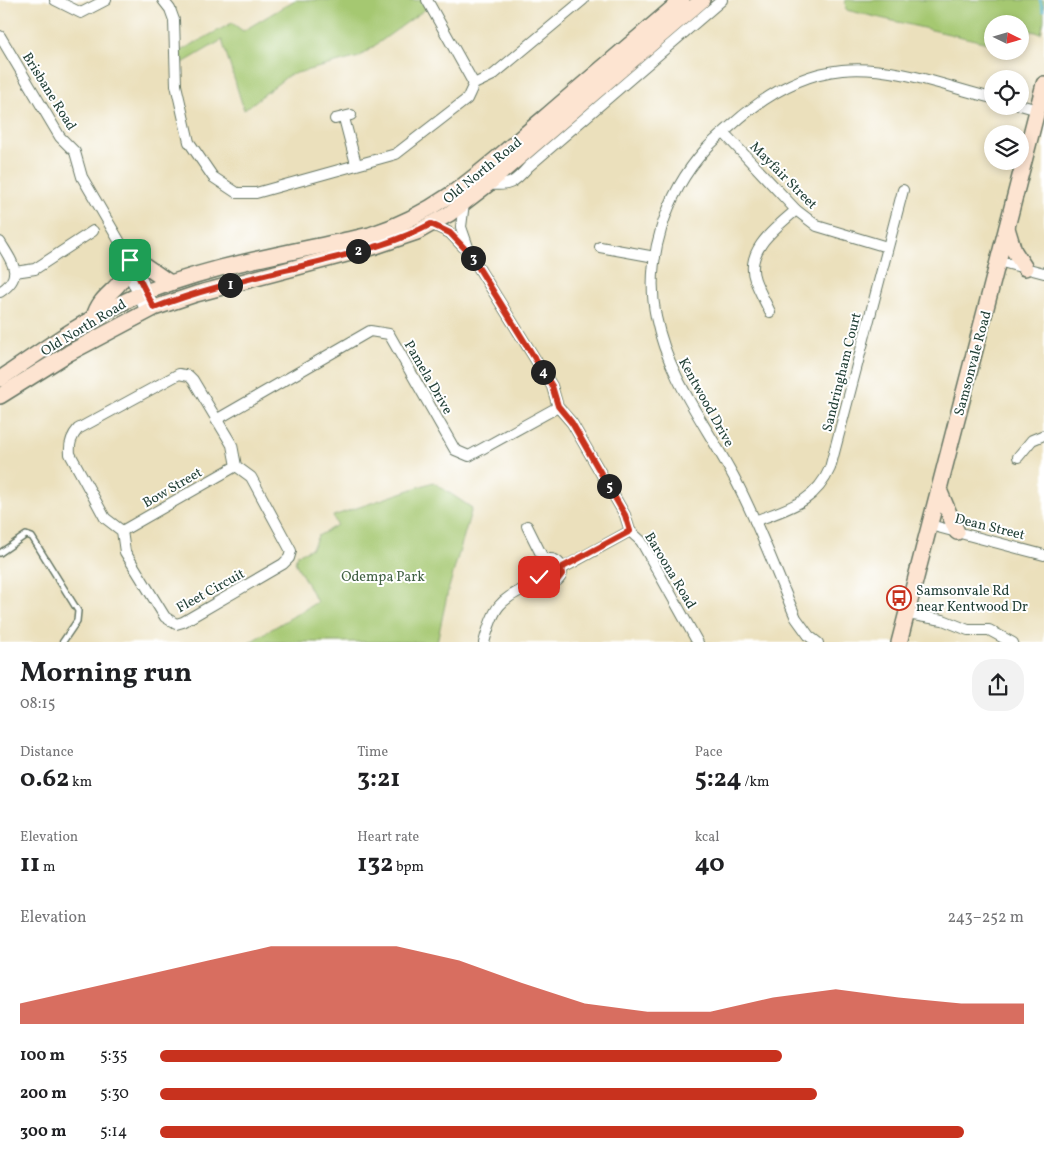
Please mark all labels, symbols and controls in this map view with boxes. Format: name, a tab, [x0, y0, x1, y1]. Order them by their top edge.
north arrow	[984, 15, 1029, 60]
map controls	[984, 15, 1029, 170]
street label: Brisbane Road	[17, 49, 80, 135]
button: locate	[984, 70, 1029, 115]
button: layers	[984, 125, 1029, 170]
street label: Old North Road	[439, 133, 526, 209]
street label: Mayfair Street	[745, 138, 821, 214]
pin: 2	[346, 238, 370, 264]
pin	[109, 239, 151, 281]
text: 2	[355, 242, 362, 261]
icon: arrive	[116, 246, 144, 274]
pin: 3	[460, 246, 486, 270]
text: 3	[470, 249, 477, 268]
pin: 1	[218, 272, 242, 298]
text: 1	[228, 276, 233, 295]
street label: Old North Road	[38, 295, 130, 361]
street label: Samsonvale Road	[950, 309, 997, 418]
street label: Sandringham Court	[818, 311, 866, 434]
street label: Pamela Drive	[399, 337, 457, 418]
street label: Kentwood Drive	[673, 355, 738, 451]
pin: 4	[530, 360, 556, 384]
text: 4	[539, 363, 548, 382]
street label: Bow Street	[139, 464, 206, 513]
pin: 5	[596, 474, 622, 498]
text: 5	[606, 477, 613, 496]
street label: Dean Street	[953, 510, 1027, 545]
street label: Baroona Road	[639, 529, 700, 613]
pin	[518, 556, 560, 598]
icon: check	[525, 563, 553, 591]
street label: Fleet Circuit	[173, 565, 248, 618]
park label: Odempa Park	[341, 568, 425, 587]
place label: Samsonvale Rd near Kentwood Dr	[916, 582, 1028, 617]
bus stop icon: Samsonvale Rd near Kentwood Dr	[886, 585, 912, 611]
text: Morning run	[20, 654, 192, 693]
button: share	[972, 659, 1024, 711]
text: 08:15	[20, 693, 55, 715]
text: Distance	[20, 743, 74, 762]
text: Time	[357, 743, 388, 762]
text: Pace	[695, 743, 723, 762]
text: 0.62	[20, 762, 69, 797]
text: 3:21	[357, 762, 400, 797]
text: 5:24	[695, 762, 742, 797]
text: km	[69, 773, 92, 792]
text: /km	[742, 773, 770, 792]
text: Elevation	[20, 828, 78, 847]
text: Heart rate	[357, 828, 419, 847]
text: kcal	[695, 828, 720, 847]
text: 11	[20, 847, 40, 882]
text: 132	[357, 847, 393, 882]
text: 40	[695, 847, 725, 882]
text: m	[40, 858, 55, 877]
text: bpm	[393, 858, 424, 877]
text: Elevation	[20, 907, 87, 929]
text: 243–252 m	[947, 907, 1024, 929]
text: 100 m	[20, 1045, 65, 1067]
text: 5:35	[100, 1045, 127, 1067]
text: 200 m	[20, 1083, 67, 1105]
text: 5:30	[100, 1083, 129, 1105]
text: 300 m	[20, 1121, 66, 1143]
text: 5:14	[100, 1121, 127, 1143]

